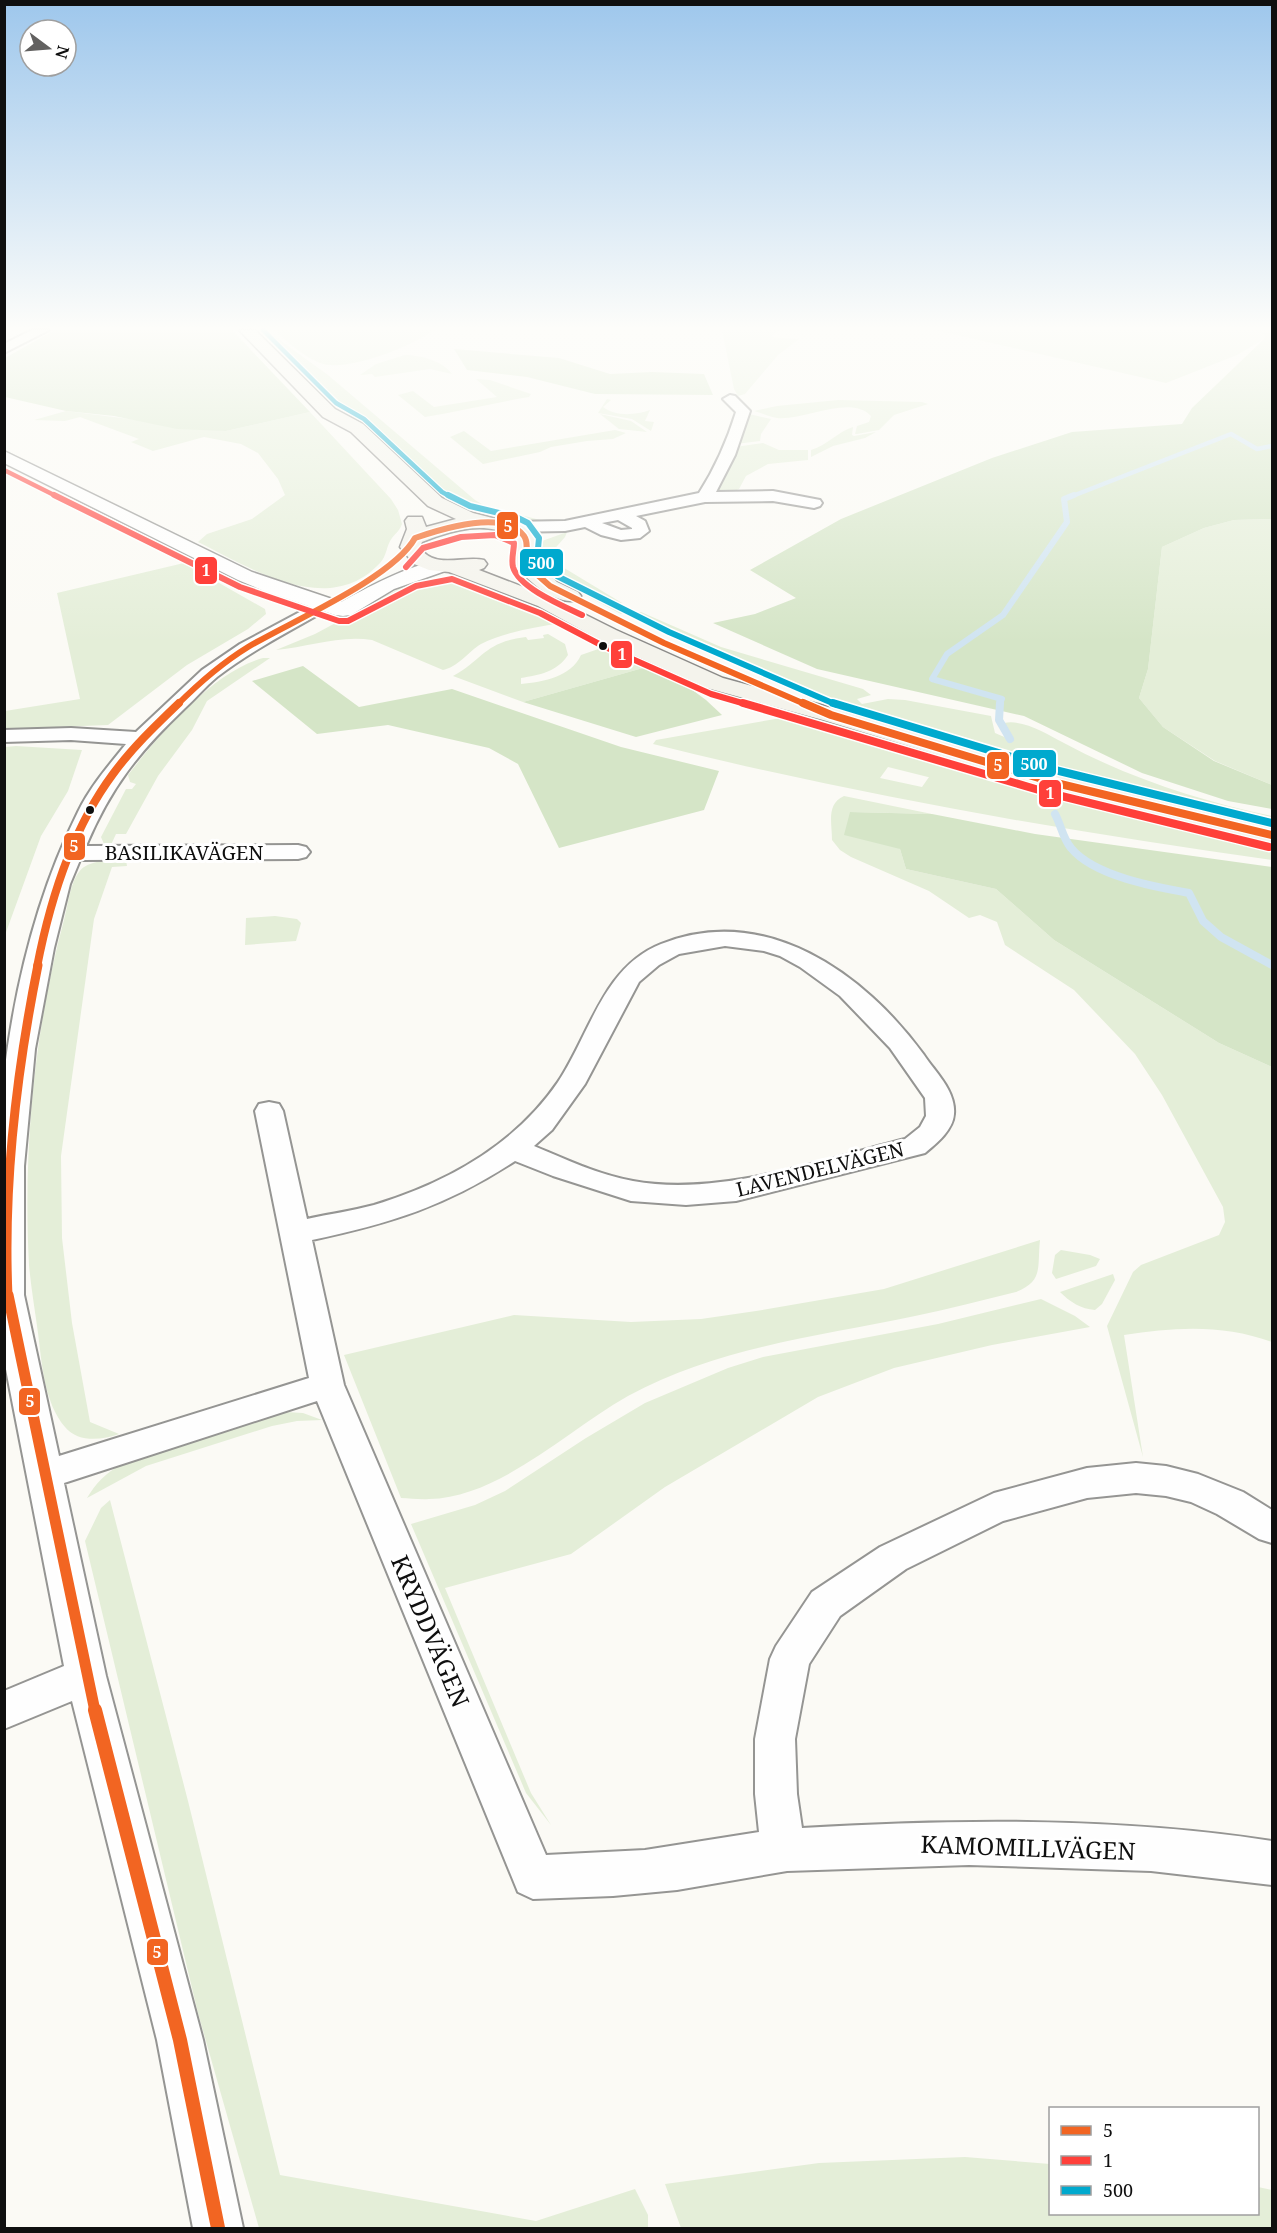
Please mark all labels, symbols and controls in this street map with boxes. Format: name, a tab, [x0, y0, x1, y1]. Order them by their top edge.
north arrow	[18, 18, 78, 78]
text: N	[50, 43, 75, 62]
line badge: 5	[496, 511, 519, 540]
text: 5	[503, 515, 513, 537]
line badge: 500	[519, 548, 564, 577]
text: 500	[527, 552, 555, 574]
line badge: 1	[194, 556, 218, 585]
text: 1	[201, 559, 211, 581]
unlabelled marker	[597, 640, 609, 652]
line badge: 1	[610, 640, 633, 669]
text: 1	[617, 643, 627, 665]
line badge: 500	[1012, 749, 1057, 778]
line badge: 5	[986, 751, 1010, 780]
text: 500	[1020, 753, 1048, 775]
text: 5	[993, 754, 1003, 776]
line badge: 1	[1038, 779, 1062, 808]
text: 1	[1045, 782, 1055, 804]
unlabelled marker	[84, 804, 96, 816]
line badge: 5	[63, 832, 86, 861]
text: 5	[69, 835, 79, 857]
street label: BASILIKAVÄGEN	[105, 839, 263, 866]
street label: LAVENDELVÄGEN	[733, 1135, 907, 1203]
line badge: 5	[18, 1387, 41, 1416]
text: 5	[25, 1390, 35, 1412]
street label: KRYDDVÄGEN	[384, 1550, 478, 1712]
street label: KAMOMILLVÄGEN	[920, 1827, 1136, 1867]
line badge: 5	[146, 1938, 169, 1966]
text: 5	[152, 1941, 162, 1963]
legend	[1049, 2107, 1259, 2215]
text: 5	[1103, 2118, 1113, 2142]
text: 1	[1103, 2148, 1113, 2172]
text: 500	[1103, 2178, 1133, 2202]

